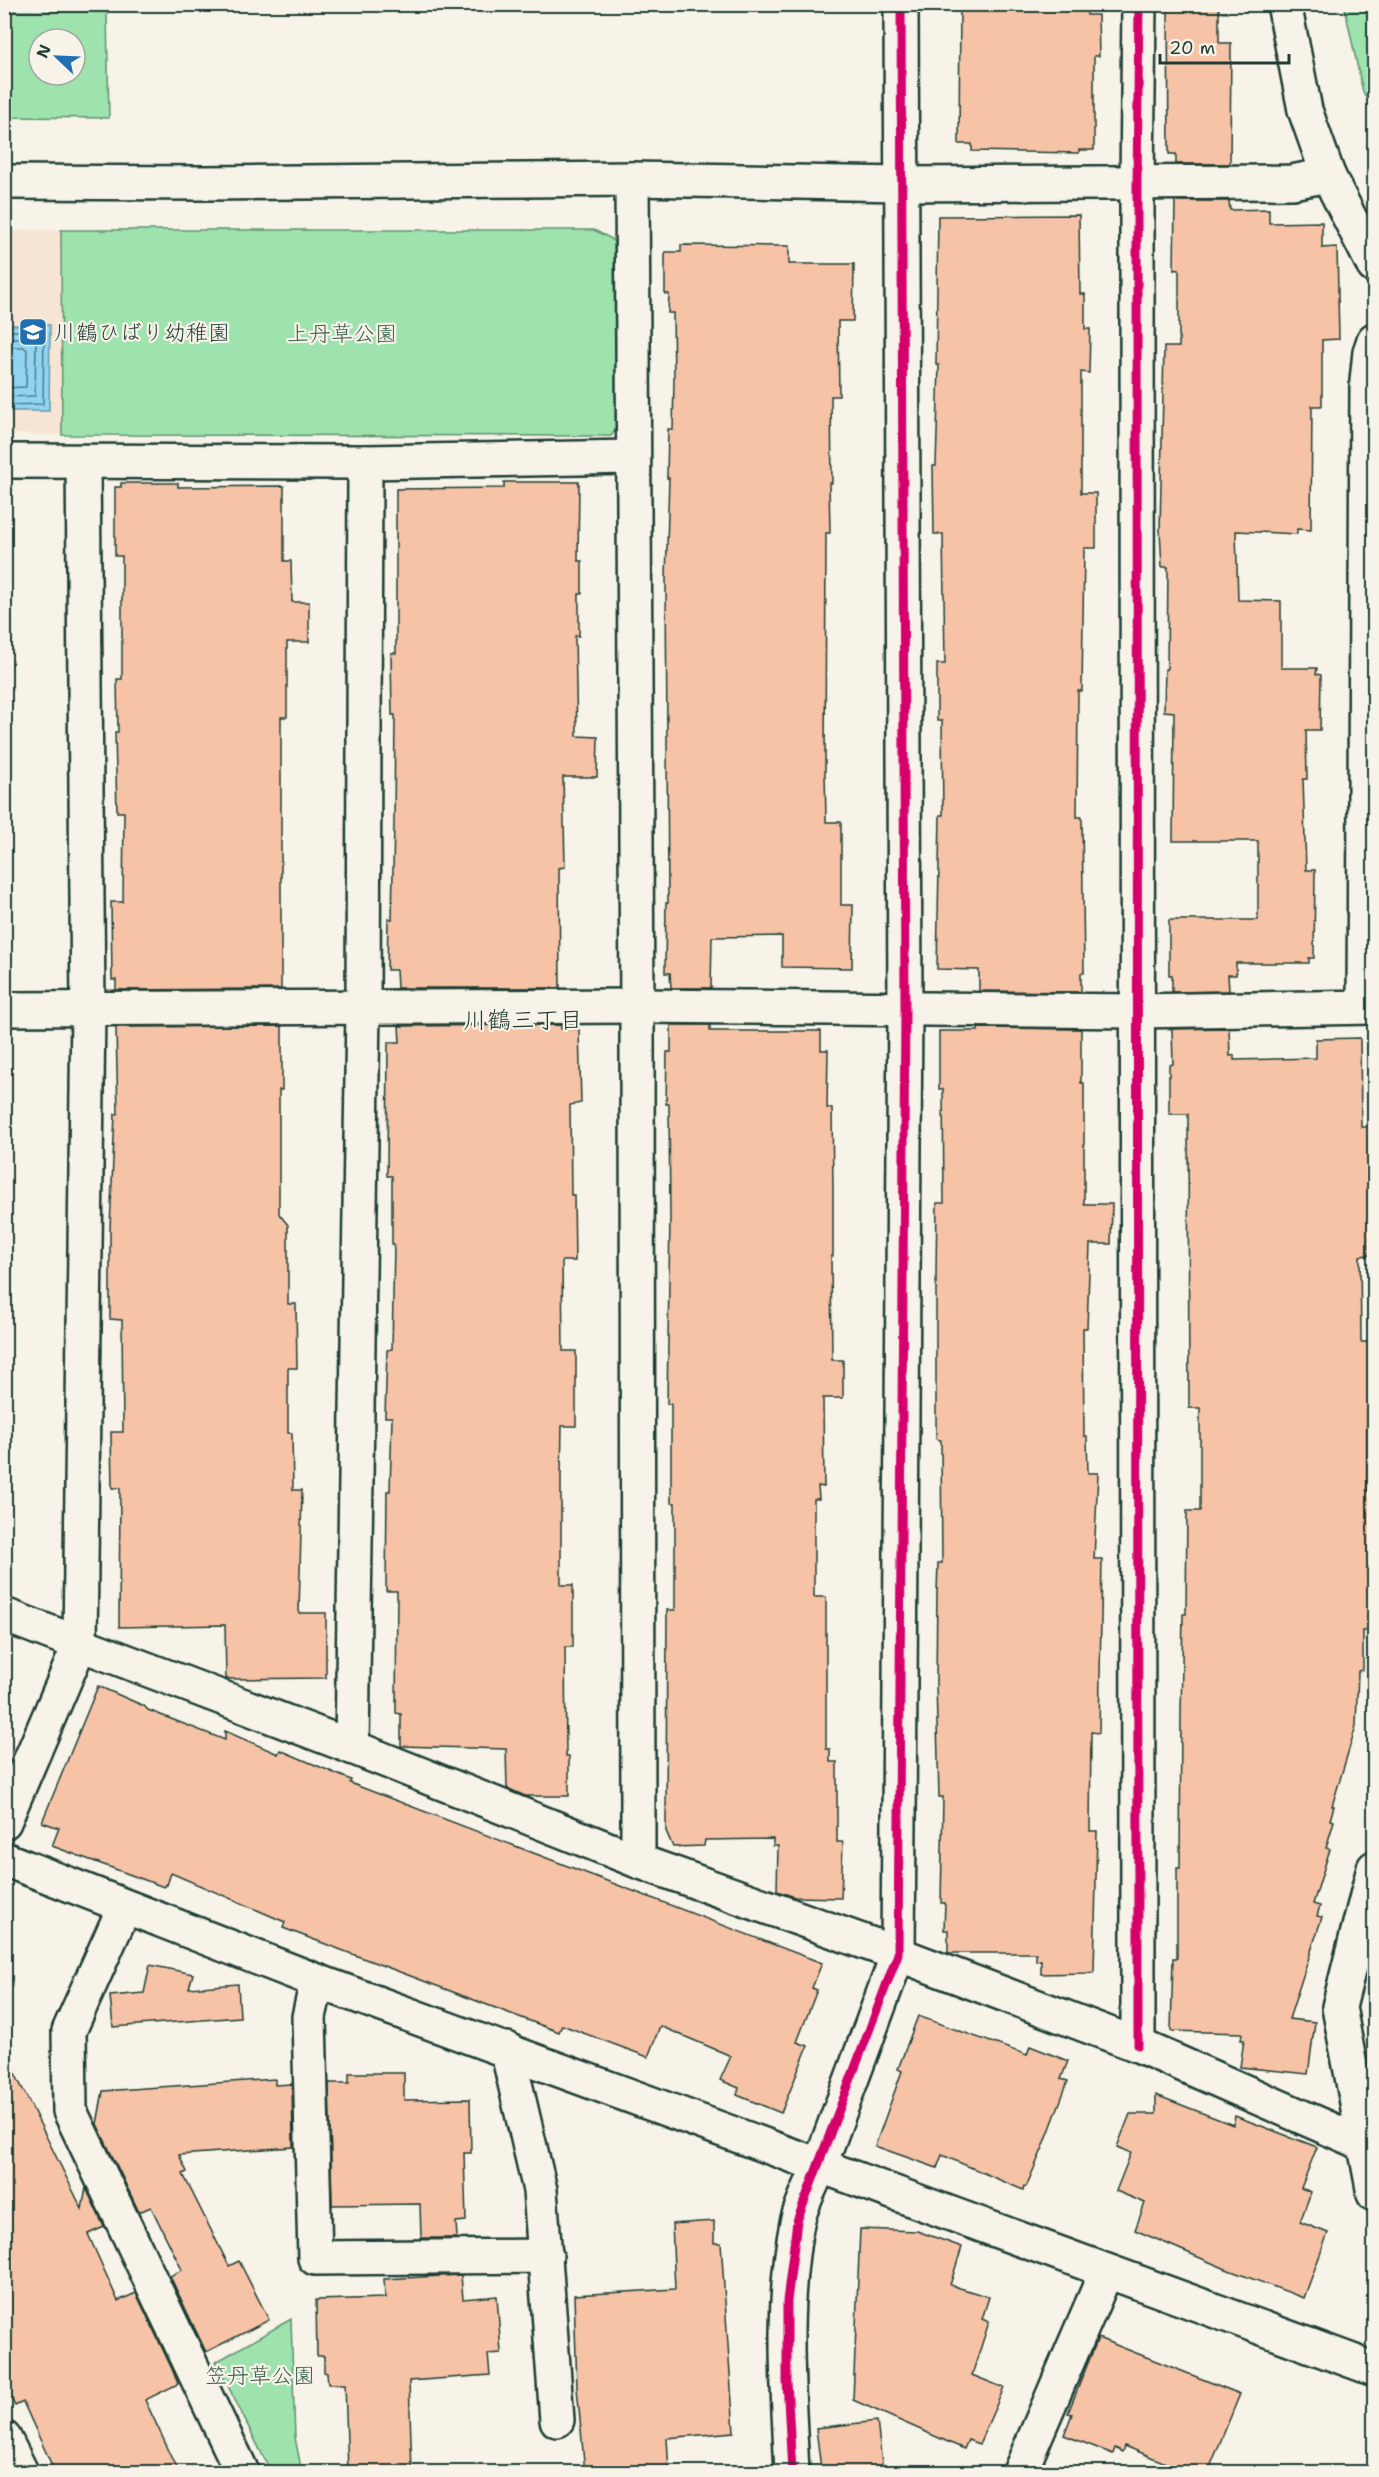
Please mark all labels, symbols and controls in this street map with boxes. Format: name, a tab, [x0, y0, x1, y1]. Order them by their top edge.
north arrow	[27, 27, 87, 87]
scale bar	[1160, 27, 1289, 65]
text: 20 m	[1169, 36, 1215, 60]
text: N	[32, 41, 56, 61]
school or university icon: 川鶴ひばり幼稚園	[17, 316, 49, 348]
place label: 川鶴ひばり幼稚園	[54, 318, 230, 347]
park label: 上丹草公園	[287, 319, 397, 348]
district label: 川鶴三丁目	[463, 1004, 583, 1036]
park label: 笠丹草公園	[205, 2361, 315, 2390]

